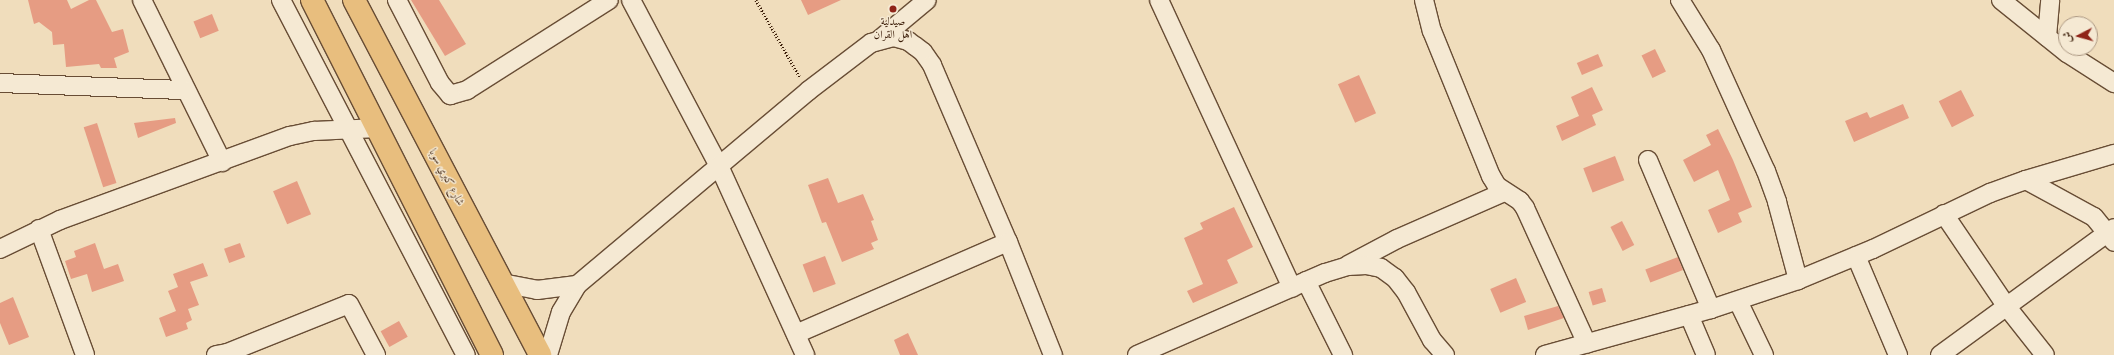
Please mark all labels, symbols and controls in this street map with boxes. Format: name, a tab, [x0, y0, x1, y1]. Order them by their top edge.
marker: صيدلية اهل القران	[888, 4, 898, 14]
place label: صيدلية اهل القران	[874, 15, 912, 41]
north arrow	[2058, 16, 2098, 56]
text: ش	[2060, 31, 2075, 43]
street label: شارع كبري سوبا	[427, 146, 467, 208]

